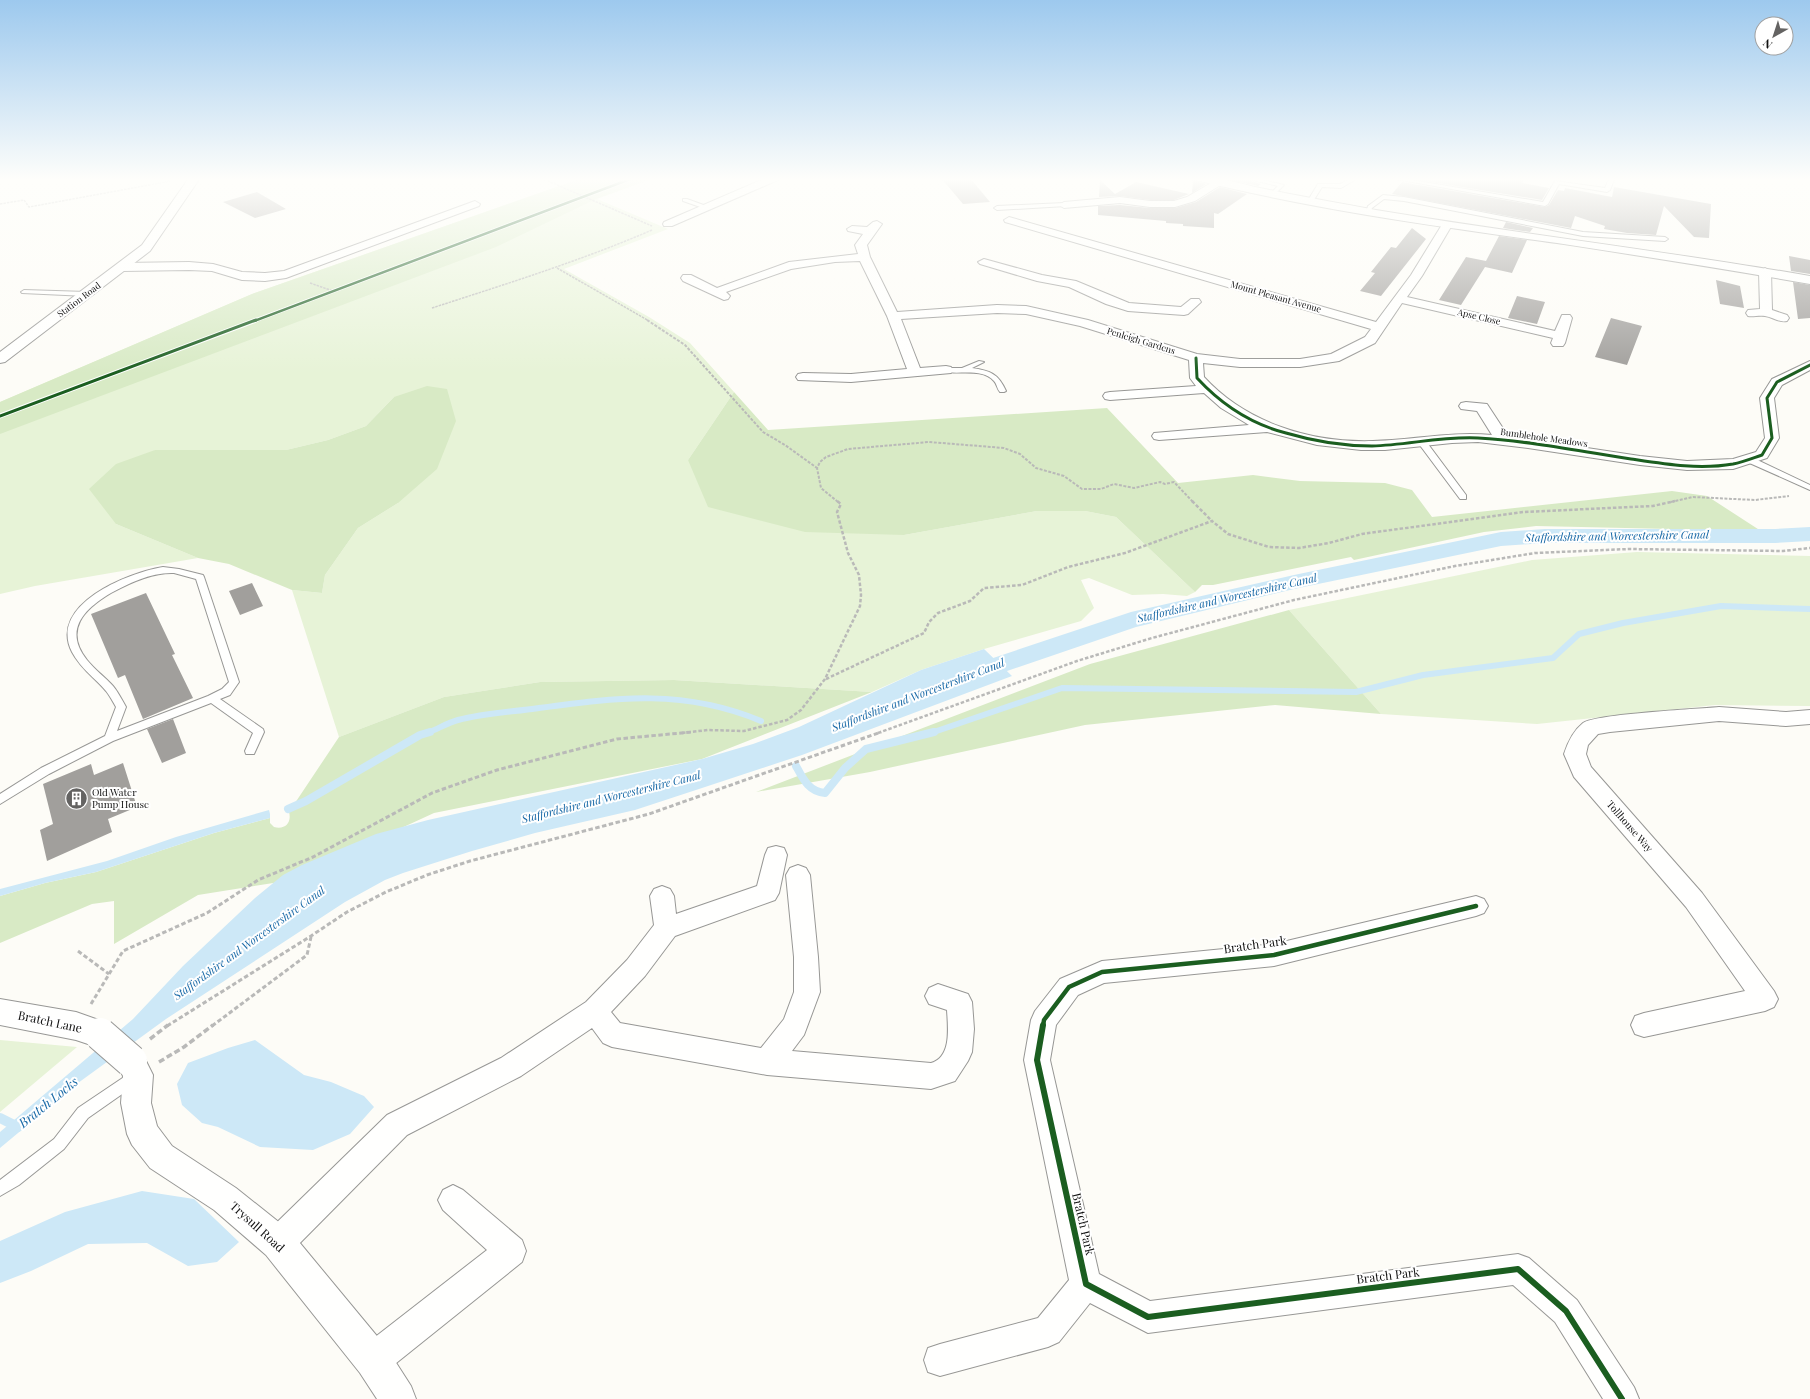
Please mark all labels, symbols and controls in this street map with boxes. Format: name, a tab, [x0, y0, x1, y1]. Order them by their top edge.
north arrow	[1754, 16, 1794, 56]
text: N	[1760, 36, 1775, 52]
street label: Mount Pleasant Avenue	[1230, 277, 1323, 315]
street label: Station Road	[54, 278, 103, 319]
street label: Apse Close	[1456, 305, 1502, 327]
street label: Penleigh Gardens	[1106, 324, 1177, 356]
street label: Bumblehole Meadows	[1500, 425, 1589, 449]
water label: Staffordshire and Worcestershire Canal	[1524, 526, 1710, 545]
water label: Staffordshire and Worcestershire Canal	[1135, 569, 1319, 626]
water label: Staffordshire and Worcestershire Canal	[828, 654, 1007, 735]
water label: Staffordshire and Worcestershire Canal	[519, 767, 703, 826]
building icon: Old Water Pump House	[63, 785, 89, 811]
place label: Old Water Pump House	[92, 785, 149, 811]
street label: Tollhouse Way	[1604, 797, 1656, 855]
water label: Staffordshire and Worcestershire Canal	[169, 882, 328, 1003]
street label: Bratch Park	[1222, 932, 1288, 956]
street label: Bratch Lane	[17, 1006, 84, 1036]
water label: Bratch Locks	[14, 1072, 81, 1131]
street label: Bratch Park	[1069, 1191, 1099, 1257]
street label: Trysull Road	[227, 1197, 288, 1255]
street label: Bratch Park	[1355, 1263, 1421, 1287]

